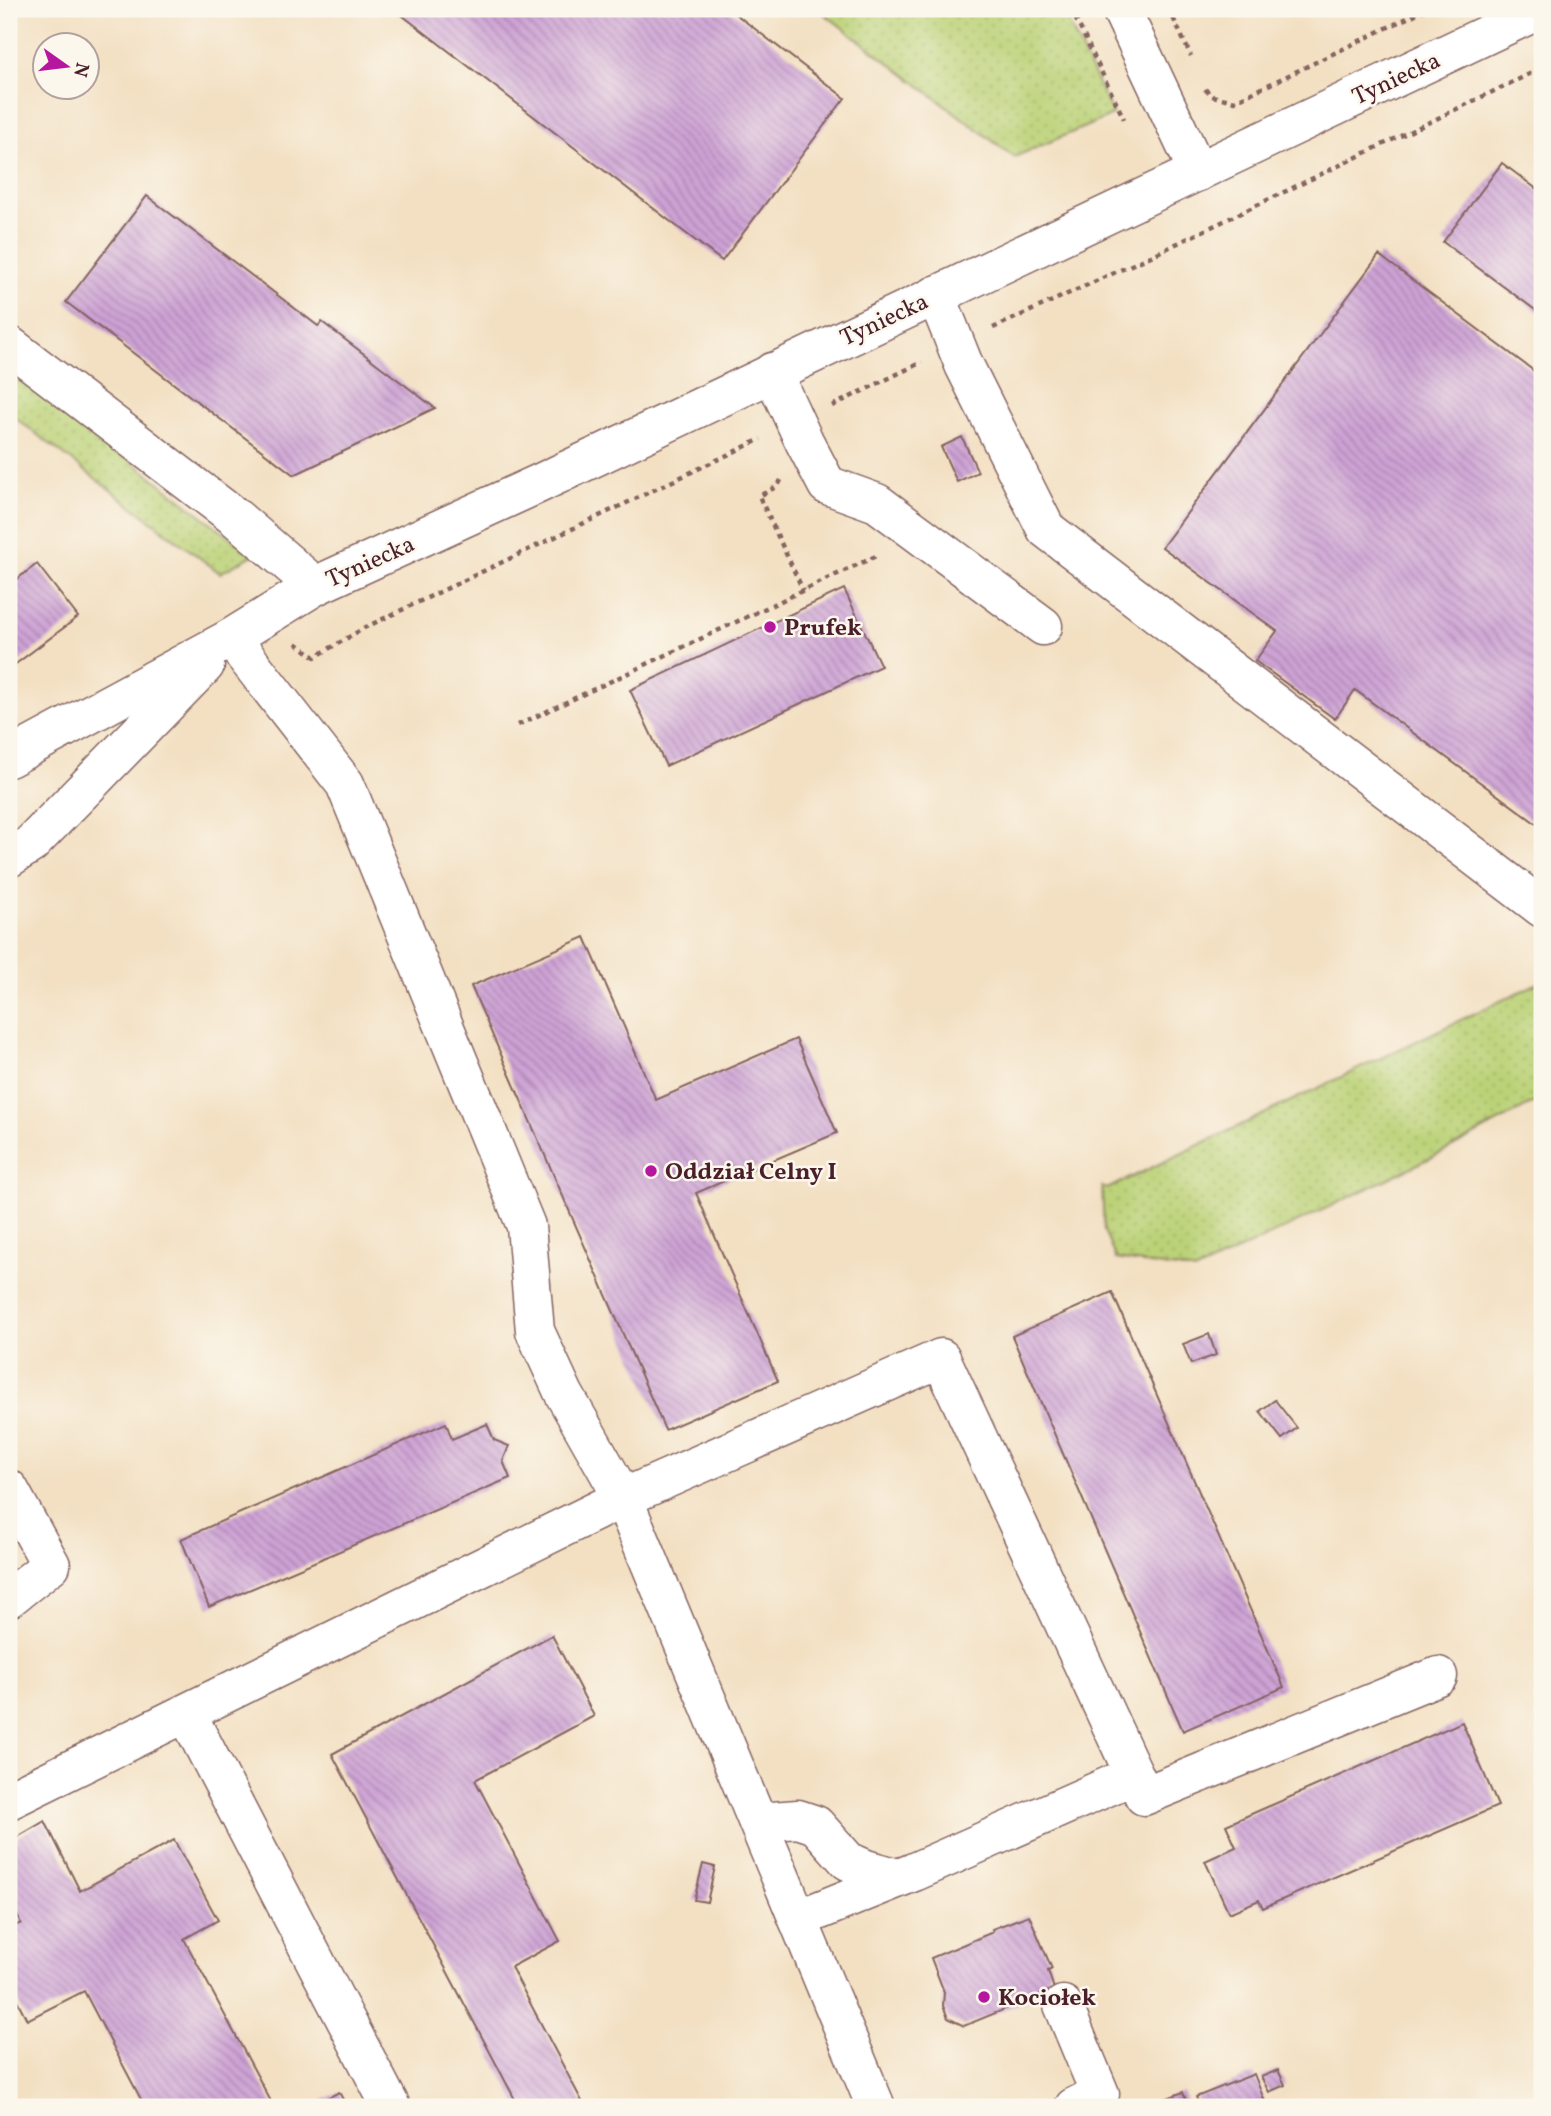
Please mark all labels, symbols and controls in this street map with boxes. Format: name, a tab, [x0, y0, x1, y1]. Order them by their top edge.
north arrow	[32, 32, 102, 102]
street label: Tyniecka	[1347, 45, 1447, 115]
text: N	[66, 60, 95, 80]
street label: Tyniecka	[835, 286, 935, 356]
street label: Tyniecka	[321, 528, 421, 597]
place label: Prufek	[784, 612, 862, 646]
marker: Prufek	[762, 619, 778, 635]
place label: Oddział Celny I	[665, 1156, 837, 1190]
marker: Oddział Celny I	[643, 1163, 659, 1179]
place label: Kociołek	[998, 1982, 1097, 2016]
marker: Kociołek	[976, 1989, 992, 2005]

